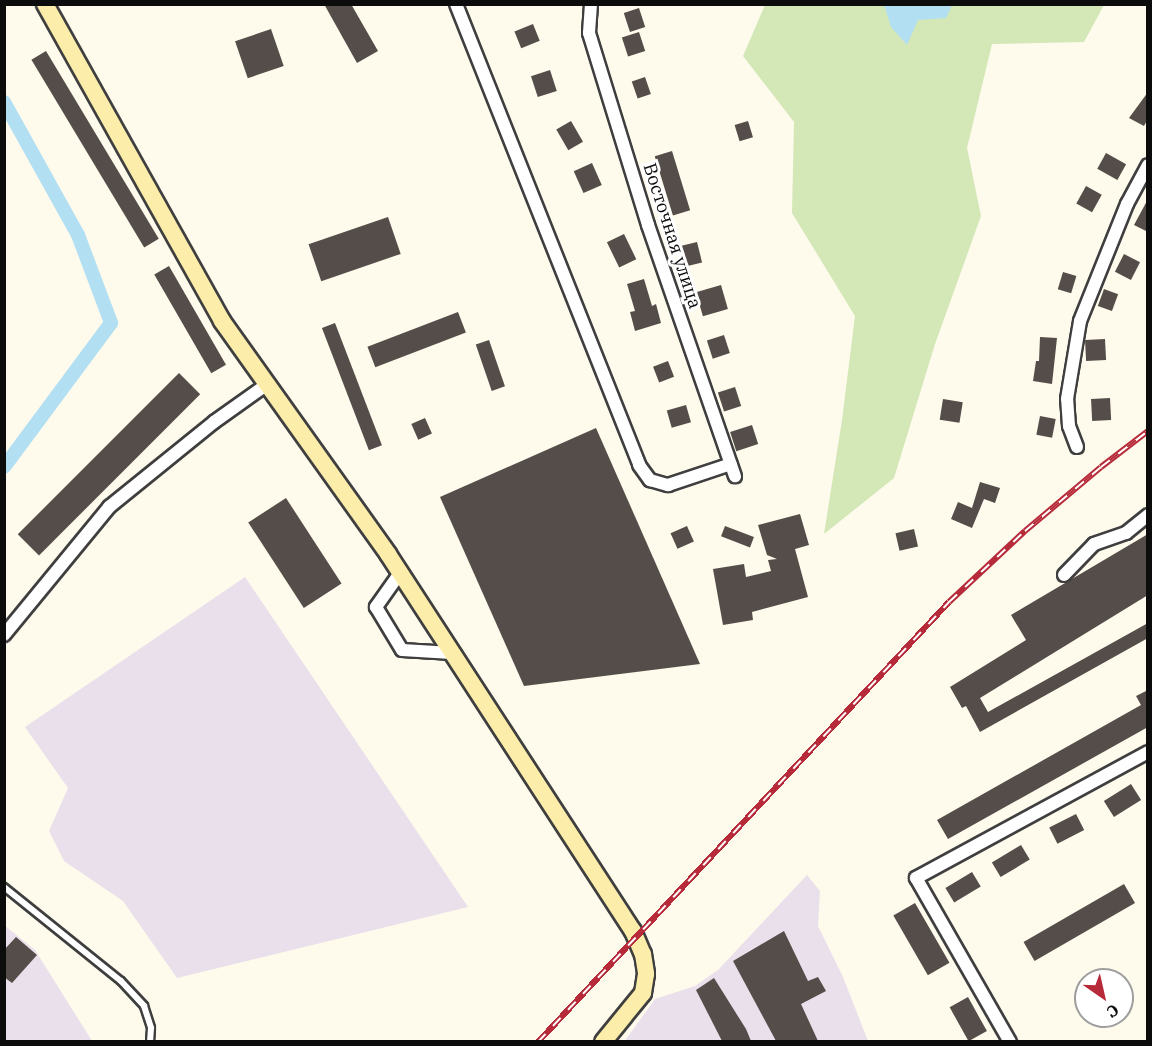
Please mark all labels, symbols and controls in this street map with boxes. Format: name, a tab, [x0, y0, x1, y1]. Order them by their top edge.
street label: Восточная улица	[638, 160, 706, 312]
north arrow	[1074, 968, 1134, 1028]
text: С	[1103, 1000, 1123, 1023]

